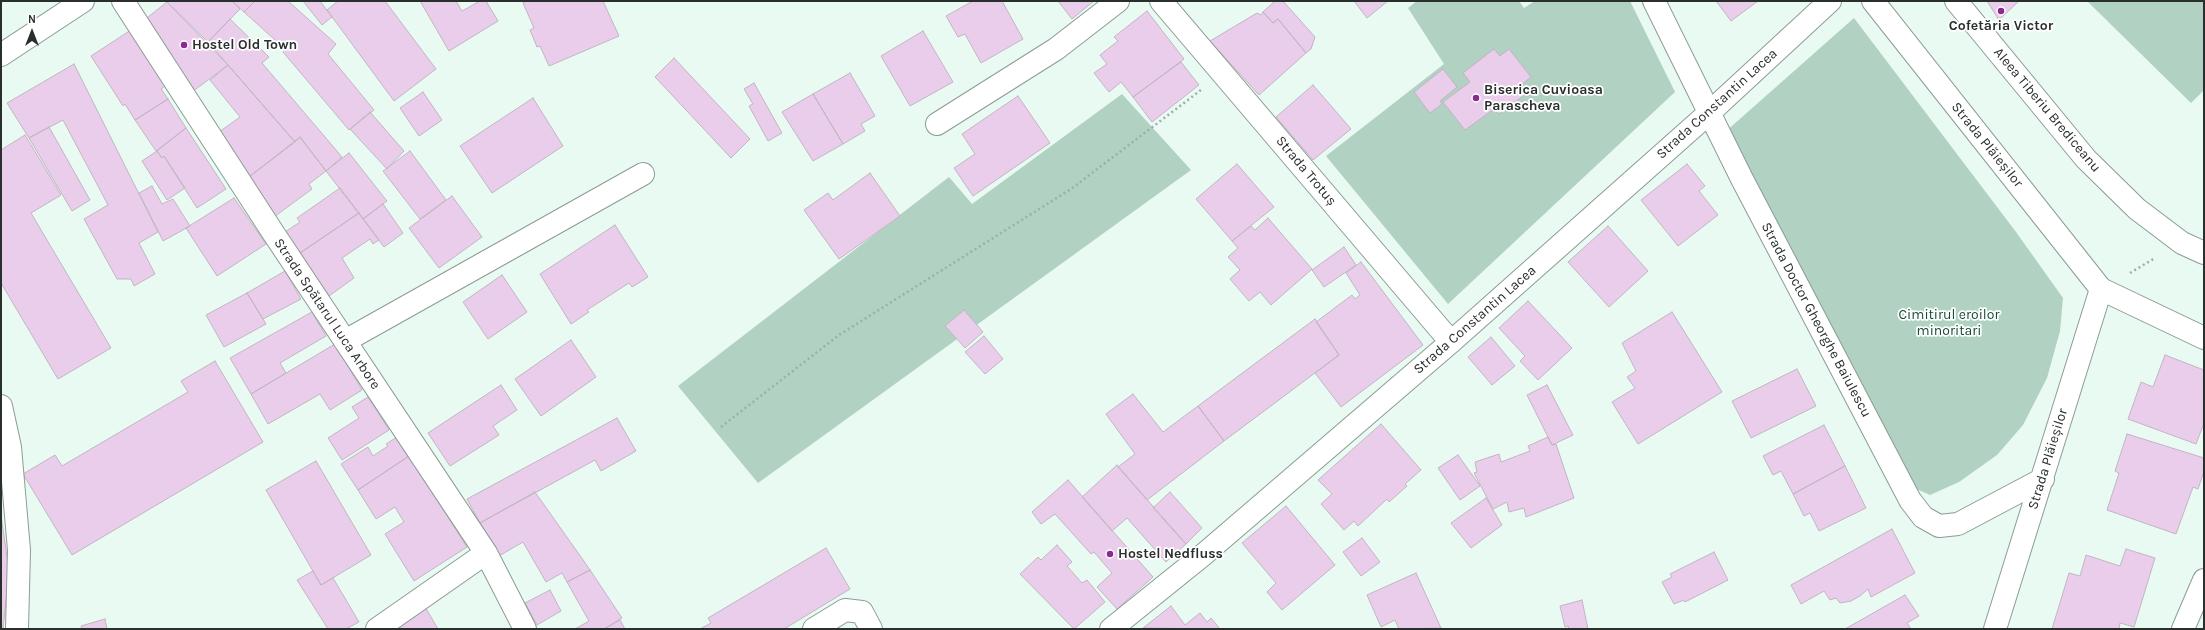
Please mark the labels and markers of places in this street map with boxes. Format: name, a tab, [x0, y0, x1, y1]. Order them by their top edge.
marker: Cofetăria Victor	[1996, 6, 2006, 16]
place label: Cofetăria Victor	[1949, 18, 2053, 34]
place label: Hostel Old Town	[192, 37, 297, 53]
marker: Hostel Old Town	[179, 40, 189, 50]
place label: Biserica Cuvioasa Parascheva	[1484, 82, 1603, 114]
marker: Biserica Cuvioasa Parascheva	[1471, 93, 1481, 103]
place label: Hostel Nedfluss	[1118, 546, 1223, 562]
marker: Hostel Nedfluss	[1105, 549, 1115, 559]

